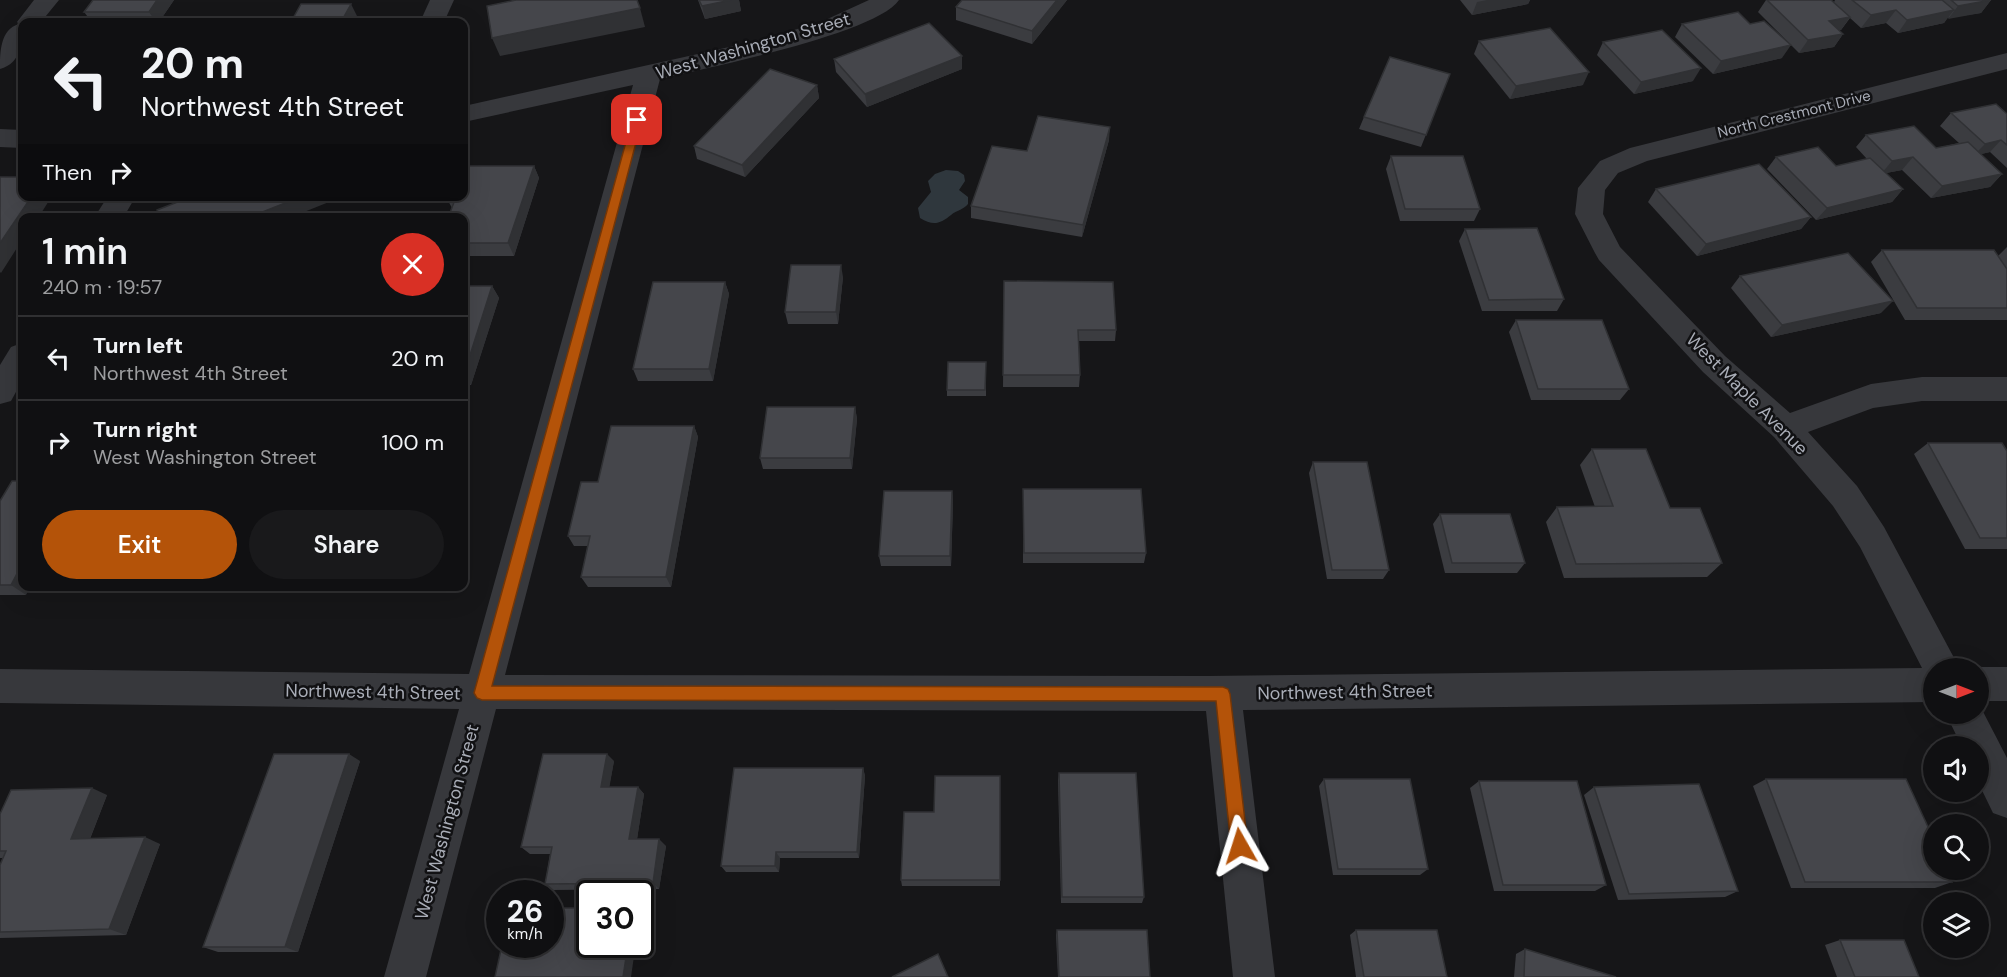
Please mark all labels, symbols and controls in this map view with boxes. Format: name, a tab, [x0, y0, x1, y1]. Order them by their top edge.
street label: West Washington Street	[653, 7, 853, 85]
text: 20 m	[141, 36, 244, 91]
icon: left	[42, 42, 120, 120]
street label: North Crestmont Drive	[1715, 85, 1873, 143]
text: Northwest 4th Street	[141, 89, 404, 124]
pin	[611, 94, 662, 145]
icon: arrive	[620, 103, 653, 136]
icon: right	[104, 156, 137, 189]
text: Then	[42, 158, 92, 187]
text: 1 min	[42, 228, 128, 275]
button: close	[381, 233, 444, 296]
text: 240 m · 19:57	[42, 274, 162, 300]
street label: West Maple Avenue	[1681, 328, 1813, 460]
text: Turn left	[93, 331, 183, 360]
icon: left	[42, 342, 75, 375]
text: 20 m	[391, 344, 444, 373]
text: Northwest 4th Street	[93, 360, 288, 386]
text: Turn right	[93, 415, 198, 444]
icon: right	[42, 426, 75, 459]
text: 100 m	[382, 428, 444, 457]
text: West Washington Street	[93, 444, 317, 470]
button: Exit	[42, 510, 237, 579]
button: Share	[249, 510, 444, 579]
north arrow	[1923, 658, 1989, 724]
map controls	[1923, 658, 1989, 958]
street label: Northwest 4th Street	[285, 678, 461, 706]
street label: Northwest 4th Street	[1257, 678, 1433, 706]
street label: West Washington Street	[409, 722, 485, 922]
button: sound	[1923, 736, 1989, 802]
position arrow	[1208, 814, 1272, 878]
button: search	[1923, 814, 1989, 880]
speed limit sign: 30	[576, 880, 654, 958]
text: 26	[507, 892, 543, 931]
button: layers	[1923, 892, 1989, 958]
text: km/h	[507, 924, 543, 944]

